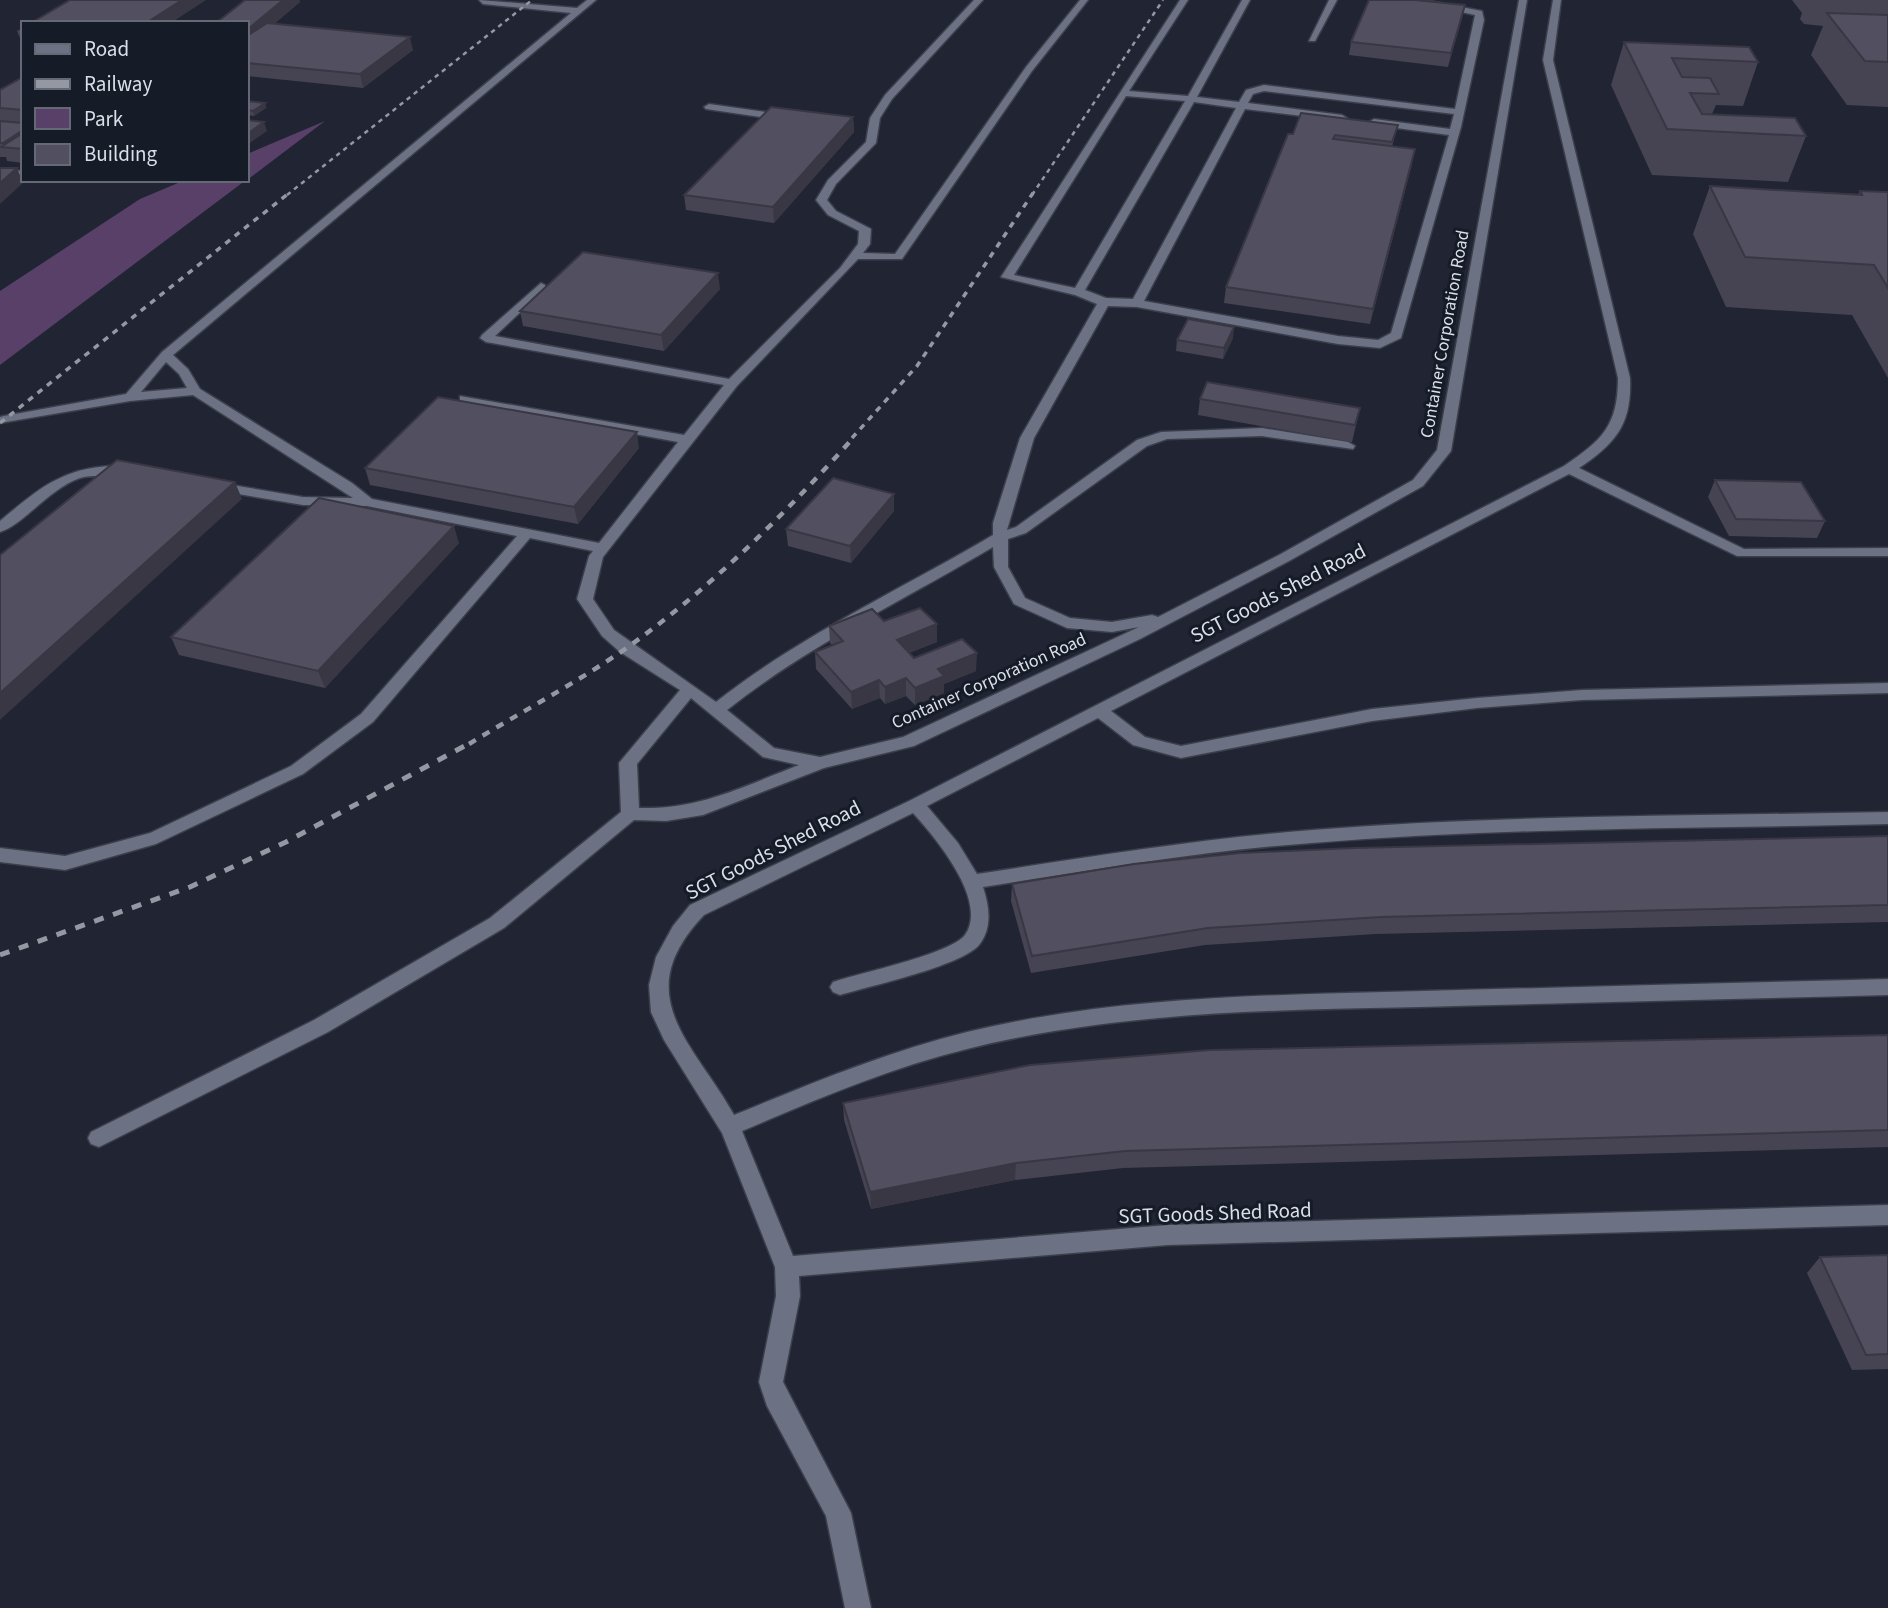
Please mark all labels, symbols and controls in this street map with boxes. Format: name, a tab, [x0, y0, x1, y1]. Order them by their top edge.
legend	[21, 21, 248, 182]
text: Road	[84, 34, 129, 64]
text: Railway	[84, 69, 152, 99]
text: Park	[84, 104, 124, 134]
text: Building	[84, 139, 158, 169]
street label: Container Corporation Road	[1414, 228, 1476, 440]
street label: SGT Goods Shed Road	[1185, 536, 1371, 650]
street label: Container Corporation Road	[888, 627, 1090, 735]
street label: SGT Goods Shed Road	[680, 793, 866, 907]
street label: SGT Goods Shed Road	[1118, 1195, 1312, 1231]

